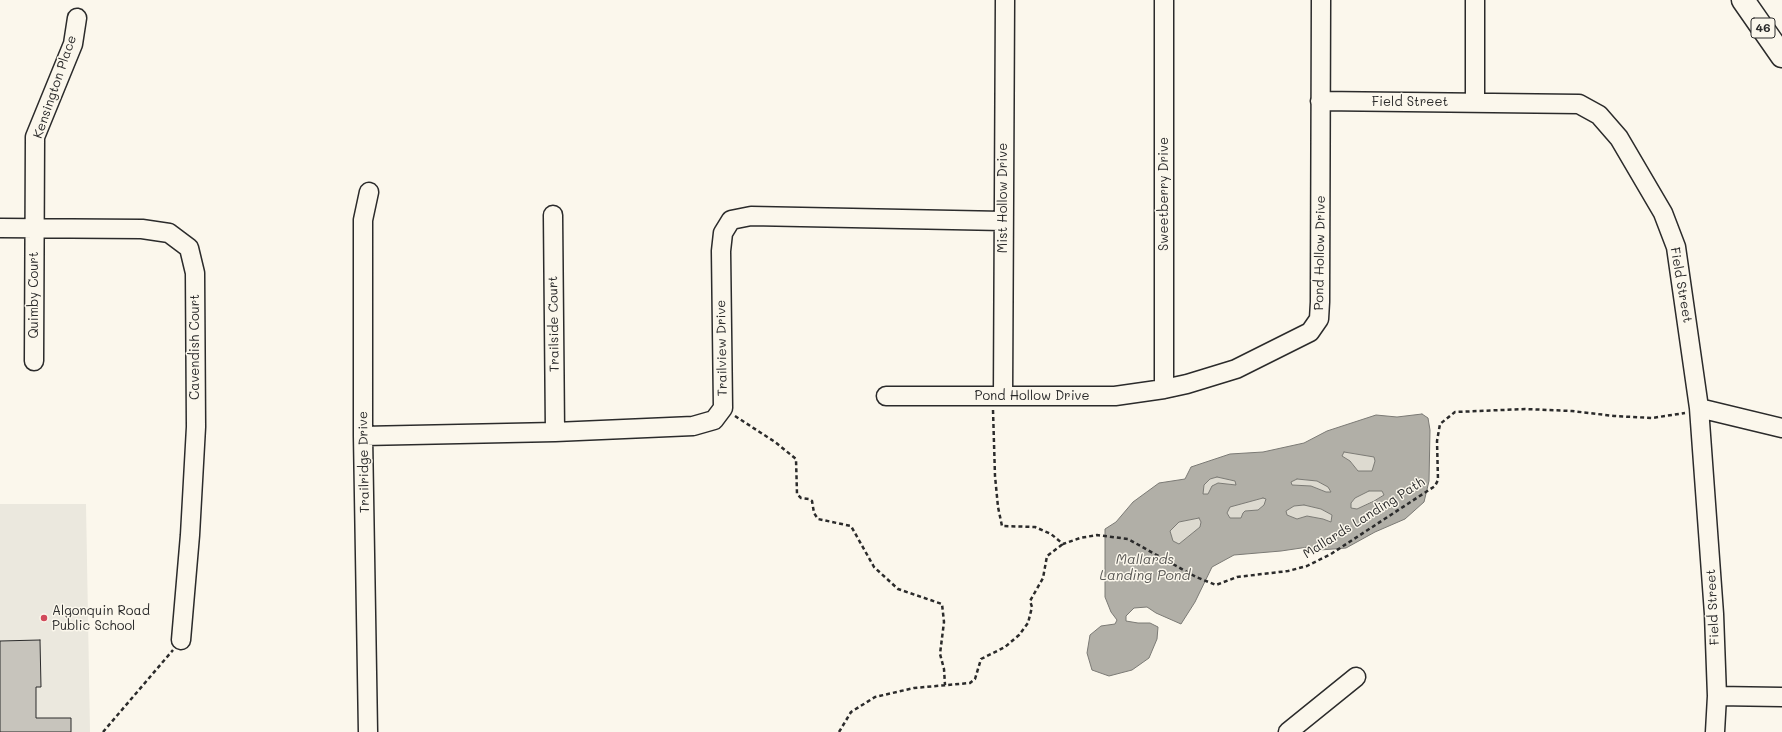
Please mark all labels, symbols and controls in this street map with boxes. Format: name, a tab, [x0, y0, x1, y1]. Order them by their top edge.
road number: 46	[1751, 18, 1775, 38]
street label: Kensington Place	[30, 33, 80, 141]
street label: Field Street	[1372, 94, 1448, 110]
street label: Sweetberry Drive	[1156, 137, 1172, 251]
street label: Mist Hollow Drive	[995, 143, 1011, 253]
street label: Pond Hollow Drive	[1311, 195, 1329, 311]
street label: Field Street	[1667, 246, 1695, 324]
street label: Quimby Court	[26, 251, 42, 339]
street label: Trailside Court	[545, 276, 563, 372]
street label: Cavendish Court	[187, 294, 203, 400]
street label: Trailview Drive	[713, 300, 731, 396]
street label: Pond Hollow Drive	[974, 388, 1090, 404]
street label: Trailridge Drive	[355, 411, 373, 513]
street label: Mallards Landing Path	[1300, 474, 1428, 562]
water label: Mallards Landing Pond	[1100, 552, 1190, 584]
street label: Field Street	[1703, 568, 1723, 646]
place label: Algonquin Road Public School	[52, 603, 150, 634]
marker: Algonquin Road Public School	[39, 613, 49, 623]

